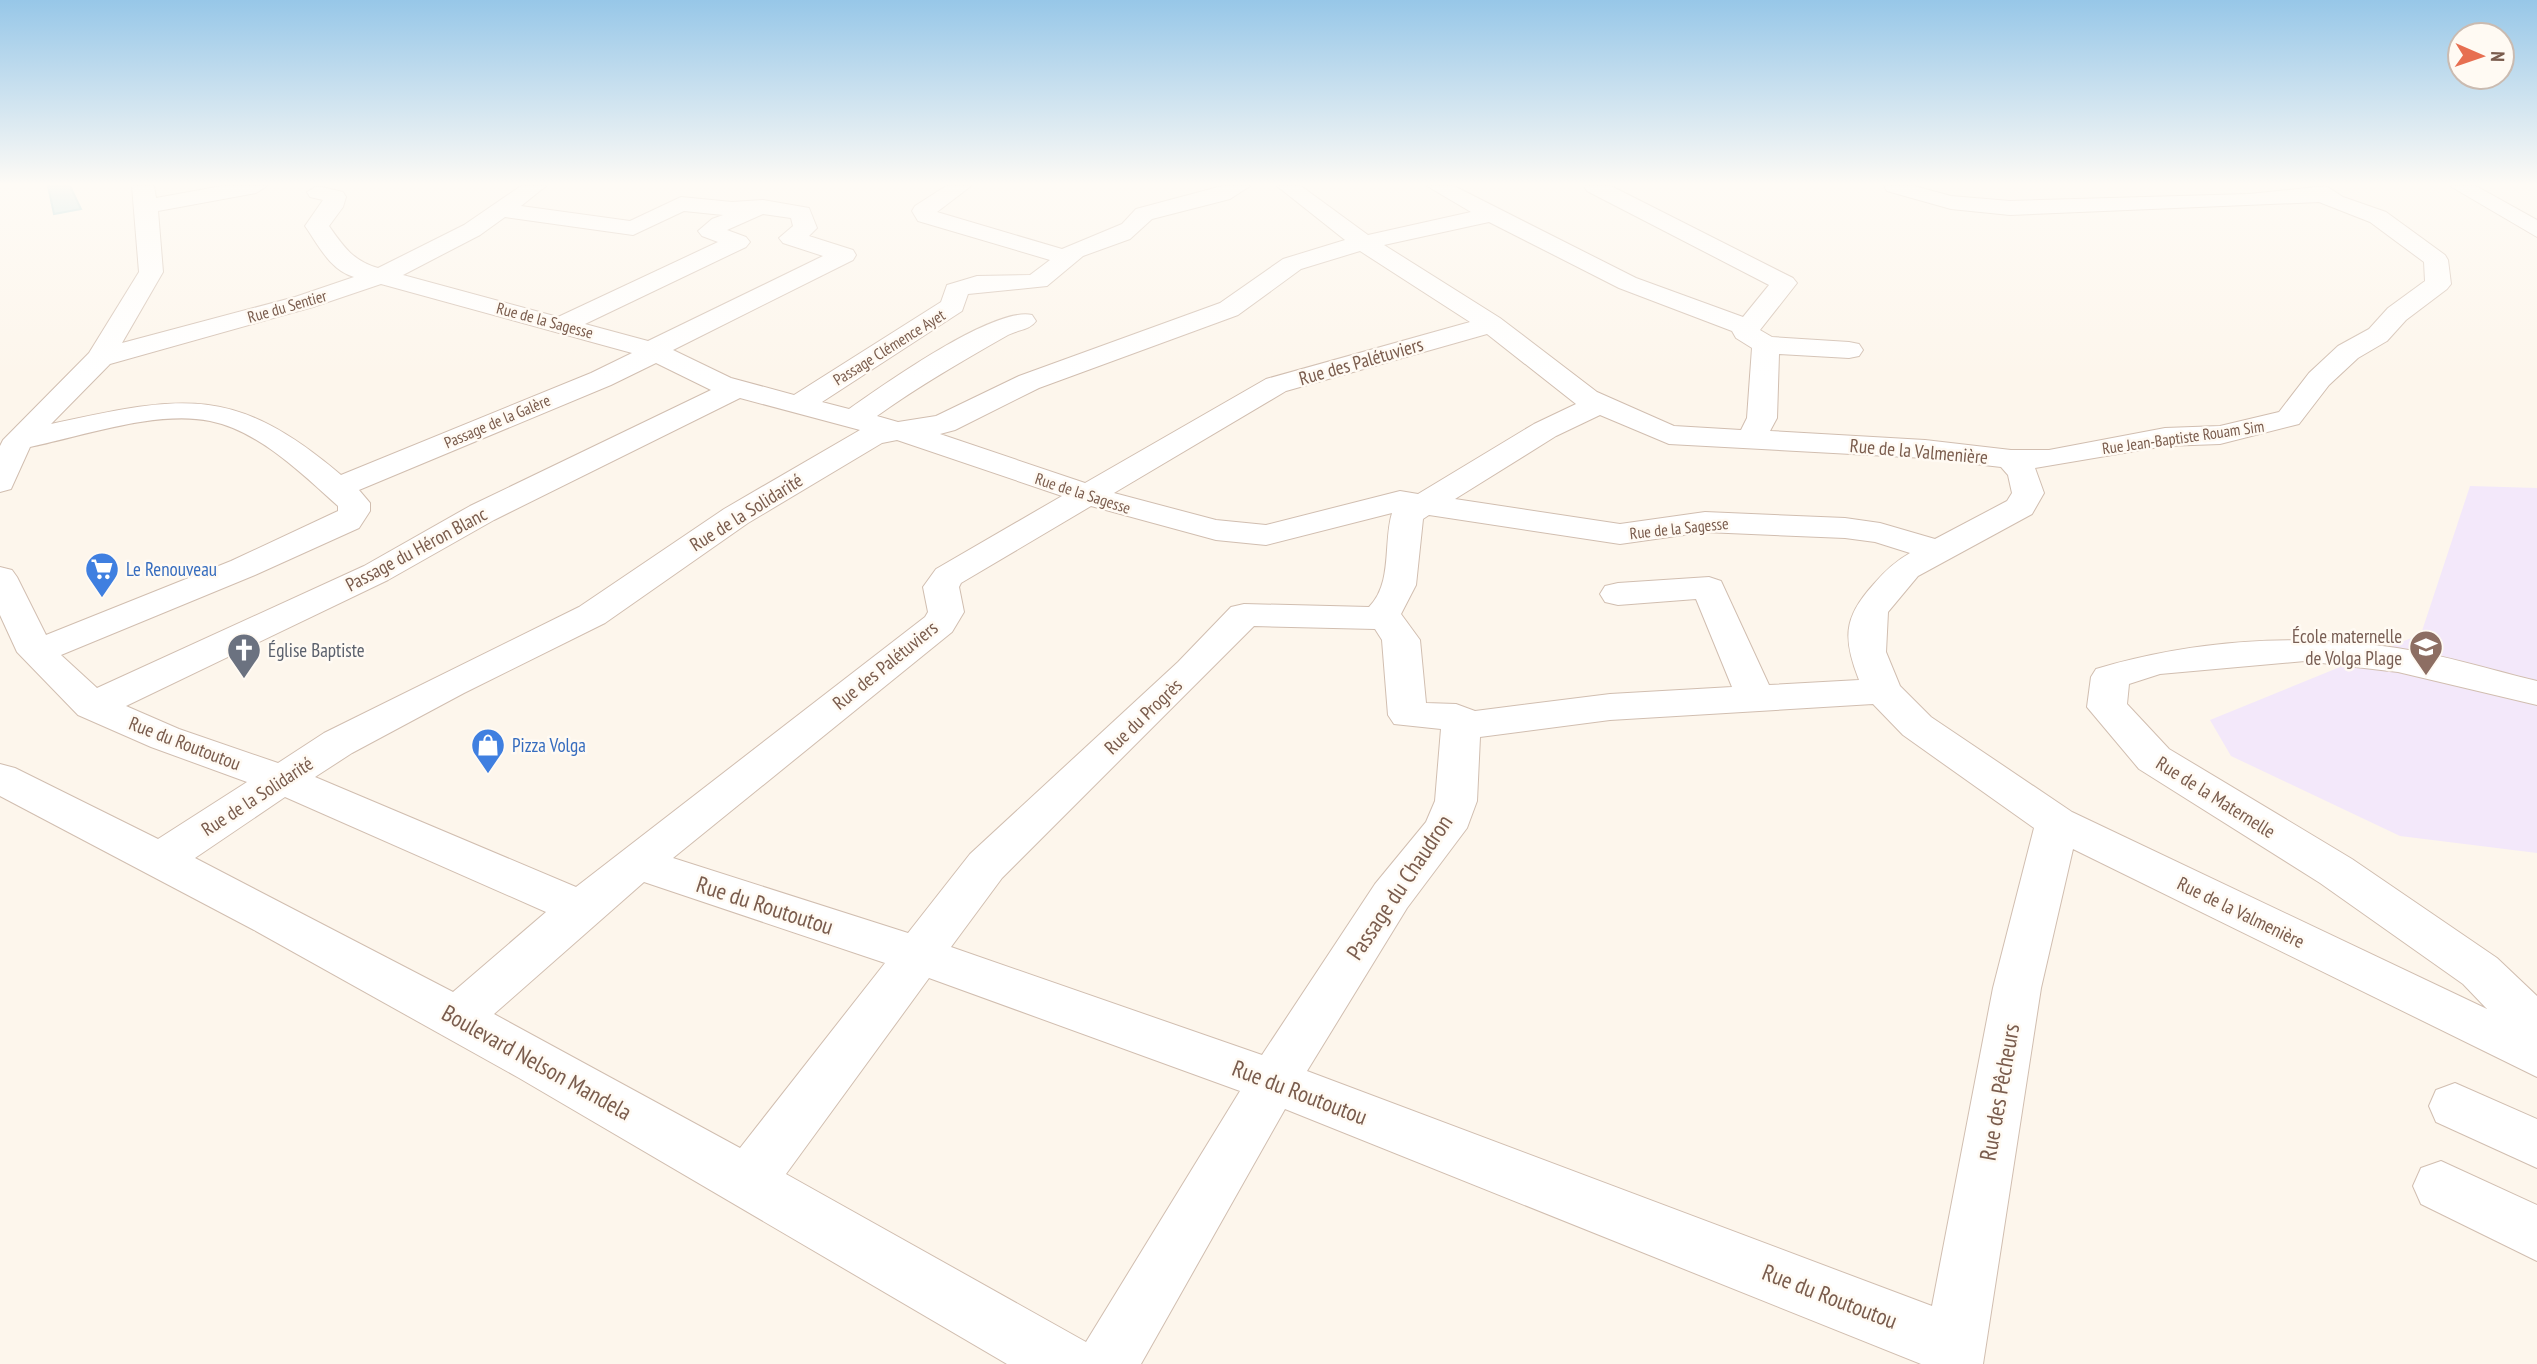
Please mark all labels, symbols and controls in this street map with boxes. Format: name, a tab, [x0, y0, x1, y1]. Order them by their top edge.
north arrow	[2446, 21, 2516, 91]
text: N	[2486, 51, 2510, 62]
street label: Rue du Sentier	[245, 285, 329, 327]
street label: Rue de la Sagesse	[494, 297, 596, 343]
street label: Passage Clémence Ayet	[829, 304, 949, 389]
street label: Rue des Palétuviers	[1296, 332, 1426, 390]
street label: Passage de la Galère	[441, 390, 553, 452]
street label: Rue Jean-Baptiste Rouam Sim	[2101, 416, 2265, 458]
street label: Rue de la Valmenière	[1849, 433, 1989, 469]
street label: Rue de la Solidarité	[685, 468, 807, 556]
street label: Rue de la Sagesse	[1033, 468, 1133, 518]
street label: Passage du Héron Blanc	[341, 502, 491, 596]
street label: Rue de la Sagesse	[1629, 513, 1729, 543]
supermarket icon: Le Renouveau	[83, 550, 121, 599]
place label: Le Renouveau	[126, 557, 217, 581]
street label: Rue des Palétuviers	[828, 615, 942, 715]
place label: École maternelle de Volga Plage	[2292, 624, 2402, 670]
school or university icon: École maternelle de Volga Plage	[2407, 628, 2445, 677]
church icon: Église Baptiste	[225, 631, 263, 680]
place label: Église Baptiste	[268, 638, 365, 662]
street label: Rue du Progrès	[1099, 673, 1187, 759]
street label: Rue du Routoutou	[126, 711, 244, 775]
shop icon: Pizza Volga	[469, 726, 507, 775]
place label: Pizza Volga	[512, 733, 586, 757]
street label: Rue de la Solidarité	[197, 751, 317, 841]
street label: Rue de la Maternelle	[2152, 751, 2280, 843]
street label: Passage du Chaudron	[1340, 809, 1458, 965]
street label: Rue du Routoutou	[693, 869, 837, 941]
street label: Rue de la Valmenière	[2173, 871, 2309, 953]
street label: Boulevard Nelson Mandela	[437, 998, 637, 1126]
street label: Rue des Pêcheurs	[1973, 1021, 2025, 1163]
street label: Rue du Routoutou	[1228, 1053, 1372, 1131]
street label: Rue du Routoutou	[1758, 1257, 1902, 1335]

